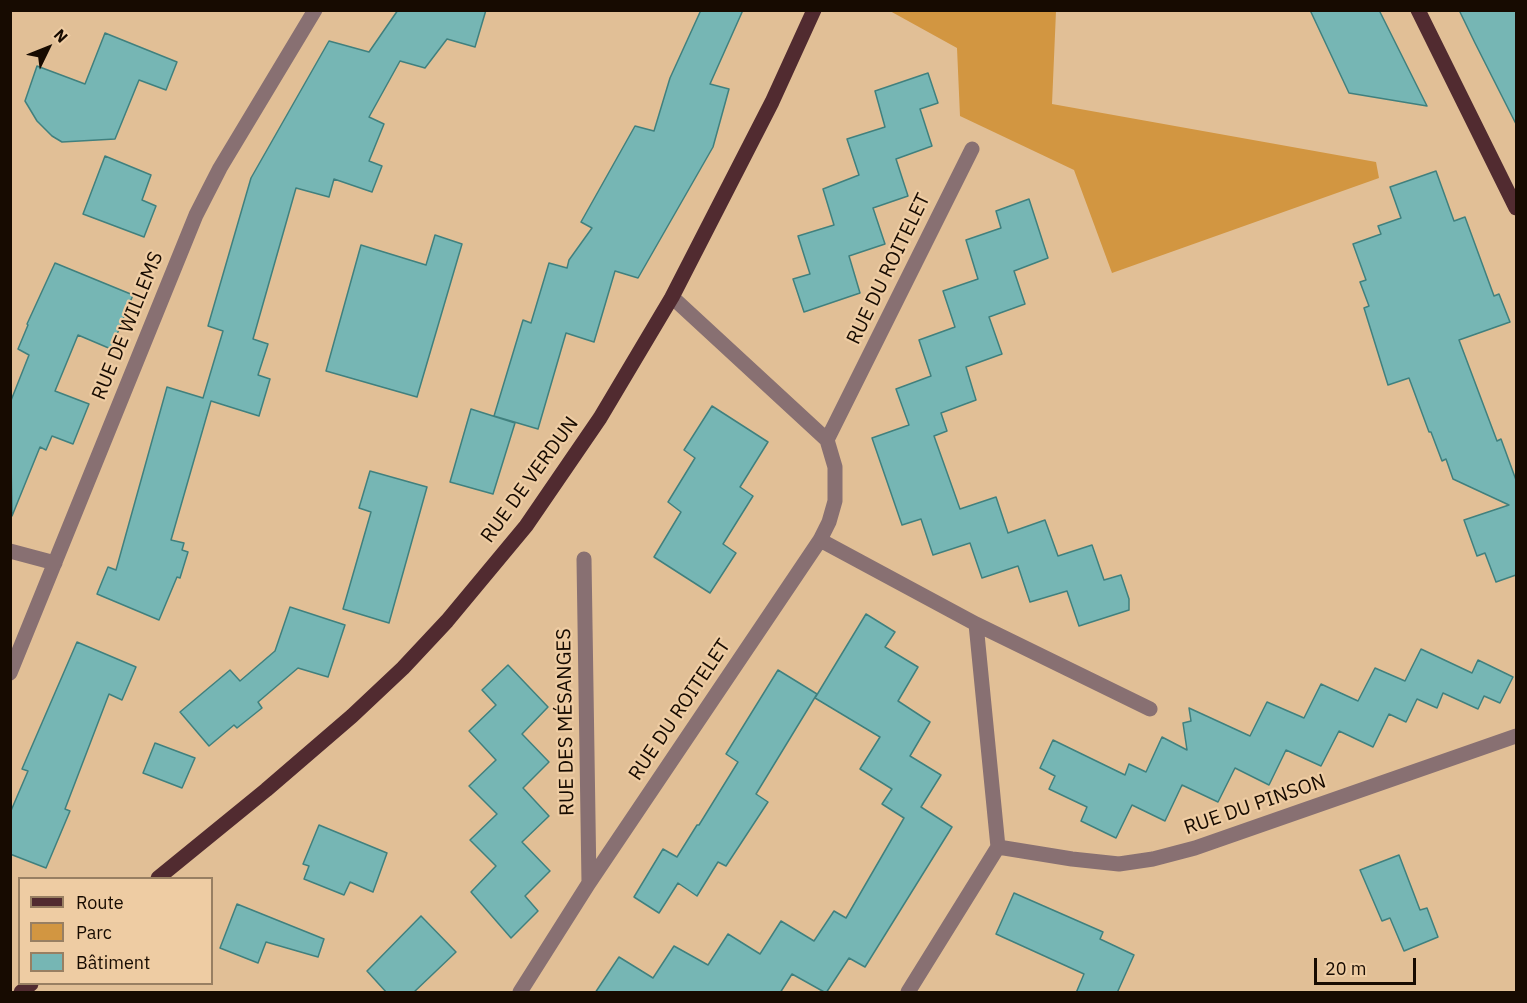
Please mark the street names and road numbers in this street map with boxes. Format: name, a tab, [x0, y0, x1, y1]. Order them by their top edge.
street label: RUE DU ROITELET	[842, 190, 936, 348]
street label: RUE DE WILLEMS	[87, 248, 169, 404]
street label: RUE DE VERDUN	[476, 412, 584, 548]
street label: RUE DES MÉSANGES	[552, 628, 580, 816]
street label: RUE DU ROITELET	[624, 635, 736, 785]
street label: RUE DU PINSON	[1181, 769, 1329, 841]

